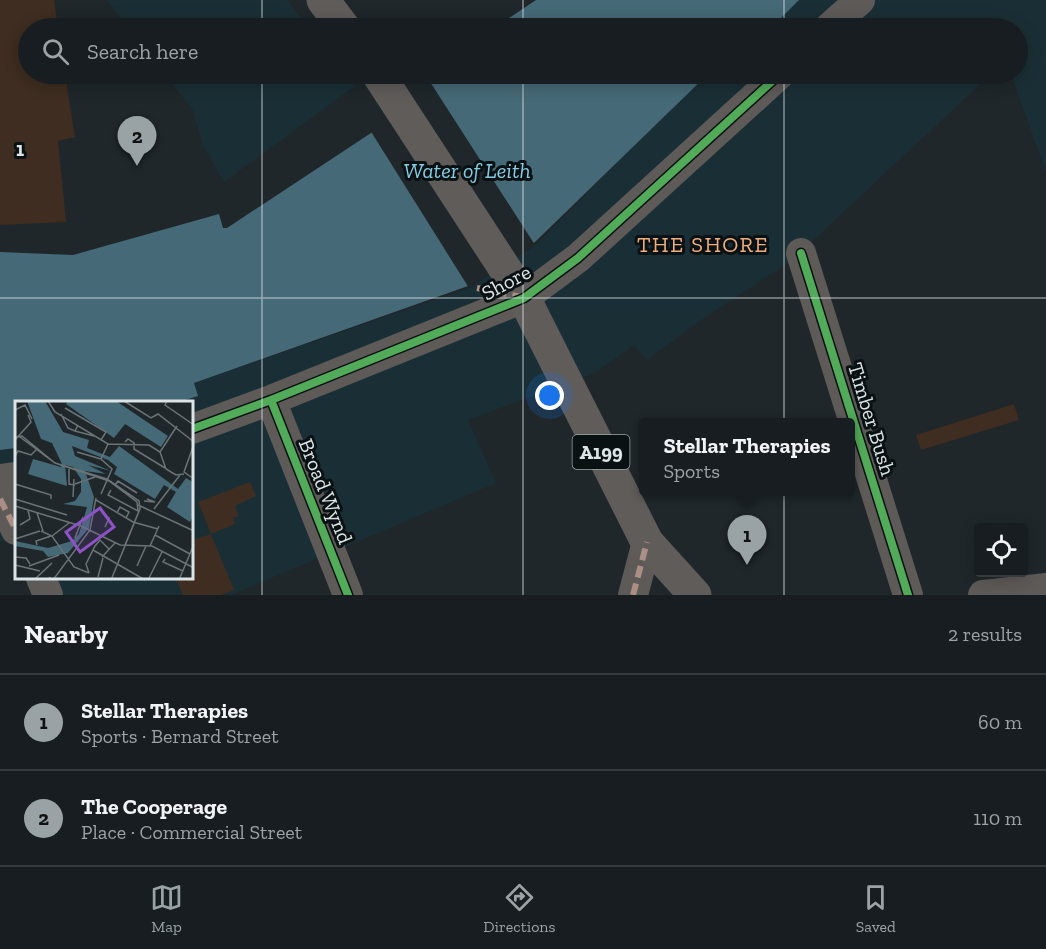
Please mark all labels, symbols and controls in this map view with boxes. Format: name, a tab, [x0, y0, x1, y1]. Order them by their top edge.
search box	[18, 18, 1028, 84]
icon: search	[39, 35, 72, 68]
text: Search here	[87, 38, 198, 65]
pin: 2	[118, 116, 156, 166]
text: 1	[16, 137, 24, 161]
water label: Water of Leith	[403, 157, 531, 184]
district label: THE SHORE	[637, 231, 769, 258]
street label: Shore	[477, 259, 535, 305]
street label: Timber Bush	[843, 360, 901, 479]
your location	[535, 381, 564, 410]
inset map	[15, 401, 194, 580]
popup	[639, 418, 855, 496]
text: Stellar Therapies	[663, 432, 831, 459]
street label: Broad Wynd	[294, 435, 359, 548]
road number: A199	[572, 435, 630, 469]
text: Sports	[663, 459, 720, 483]
pin: 1	[728, 516, 766, 565]
map controls	[974, 523, 1028, 577]
button: locate	[974, 523, 1028, 577]
text: Nearby	[24, 618, 108, 650]
text: 2 results	[948, 622, 1022, 646]
text: Stellar Therapies	[81, 697, 248, 724]
text: 1	[39, 710, 48, 734]
text: 60 m	[978, 710, 1022, 734]
text: Sports · Bernard Street	[81, 724, 279, 748]
text: The Cooperage	[81, 793, 227, 820]
text: 2	[38, 806, 49, 830]
text: 110 m	[973, 806, 1022, 830]
text: Place · Commercial Street	[81, 820, 302, 844]
tab: Map	[150, 881, 183, 936]
tab: Directions	[483, 881, 556, 936]
tab: Saved	[856, 881, 896, 936]

